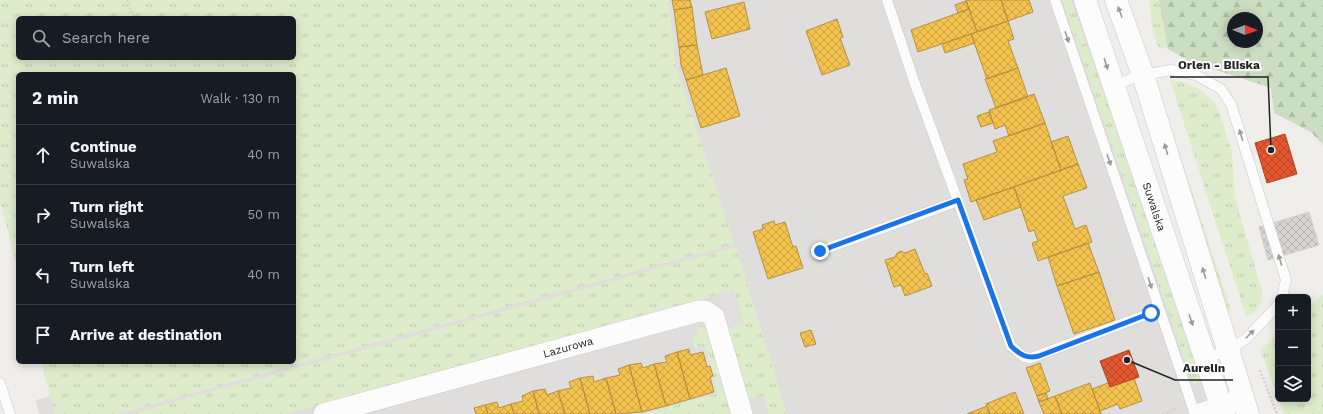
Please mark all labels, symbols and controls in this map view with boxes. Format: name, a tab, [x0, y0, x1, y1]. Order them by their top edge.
one-way arrow	[1117, 5, 1123, 17]
north arrow	[1227, 12, 1263, 48]
search box	[16, 16, 296, 60]
icon: search	[30, 27, 52, 49]
text: Search here	[62, 29, 150, 47]
one-way arrow	[1065, 31, 1071, 43]
callout: Orlen - Bliska	[1170, 53, 1268, 77]
one-way arrow	[1103, 58, 1109, 70]
text: Orlen - Bliska	[1178, 58, 1260, 72]
text: 2 min	[32, 88, 78, 108]
text: Walk · 130 m	[201, 91, 280, 106]
one-way arrow	[1238, 129, 1244, 141]
text: Continue	[70, 138, 137, 156]
one-way arrow	[1163, 143, 1169, 155]
icon: ahead	[32, 144, 54, 166]
text: 40 m	[247, 147, 280, 162]
one-way arrow	[1106, 154, 1112, 166]
text: Suwalska	[70, 156, 130, 171]
street label: Suwalska	[1140, 181, 1169, 233]
text: Turn right	[70, 198, 143, 216]
icon: right	[32, 204, 54, 226]
text: 50 m	[248, 207, 280, 222]
text: Suwalska	[70, 216, 130, 231]
route end	[811, 242, 829, 260]
one-way arrow	[1276, 253, 1282, 265]
text: Turn left	[70, 258, 134, 276]
icon: left	[32, 264, 54, 286]
text: 40 m	[247, 267, 280, 282]
one-way arrow	[1201, 267, 1207, 279]
text: Suwalska	[70, 276, 130, 291]
one-way arrow	[1148, 278, 1154, 290]
map controls	[1275, 294, 1311, 402]
button: +	[1275, 294, 1311, 330]
route start	[1142, 304, 1160, 322]
one-way arrow	[1189, 314, 1195, 326]
icon: arrive	[32, 324, 54, 346]
text: Arrive at destination	[70, 326, 222, 344]
one-way arrow	[1245, 329, 1255, 339]
button: −	[1275, 330, 1311, 366]
street label: Lazurowa	[541, 334, 595, 360]
callout: Aurelin	[1175, 356, 1233, 380]
text: Aurelin	[1183, 361, 1225, 375]
button: layers	[1275, 366, 1311, 402]

